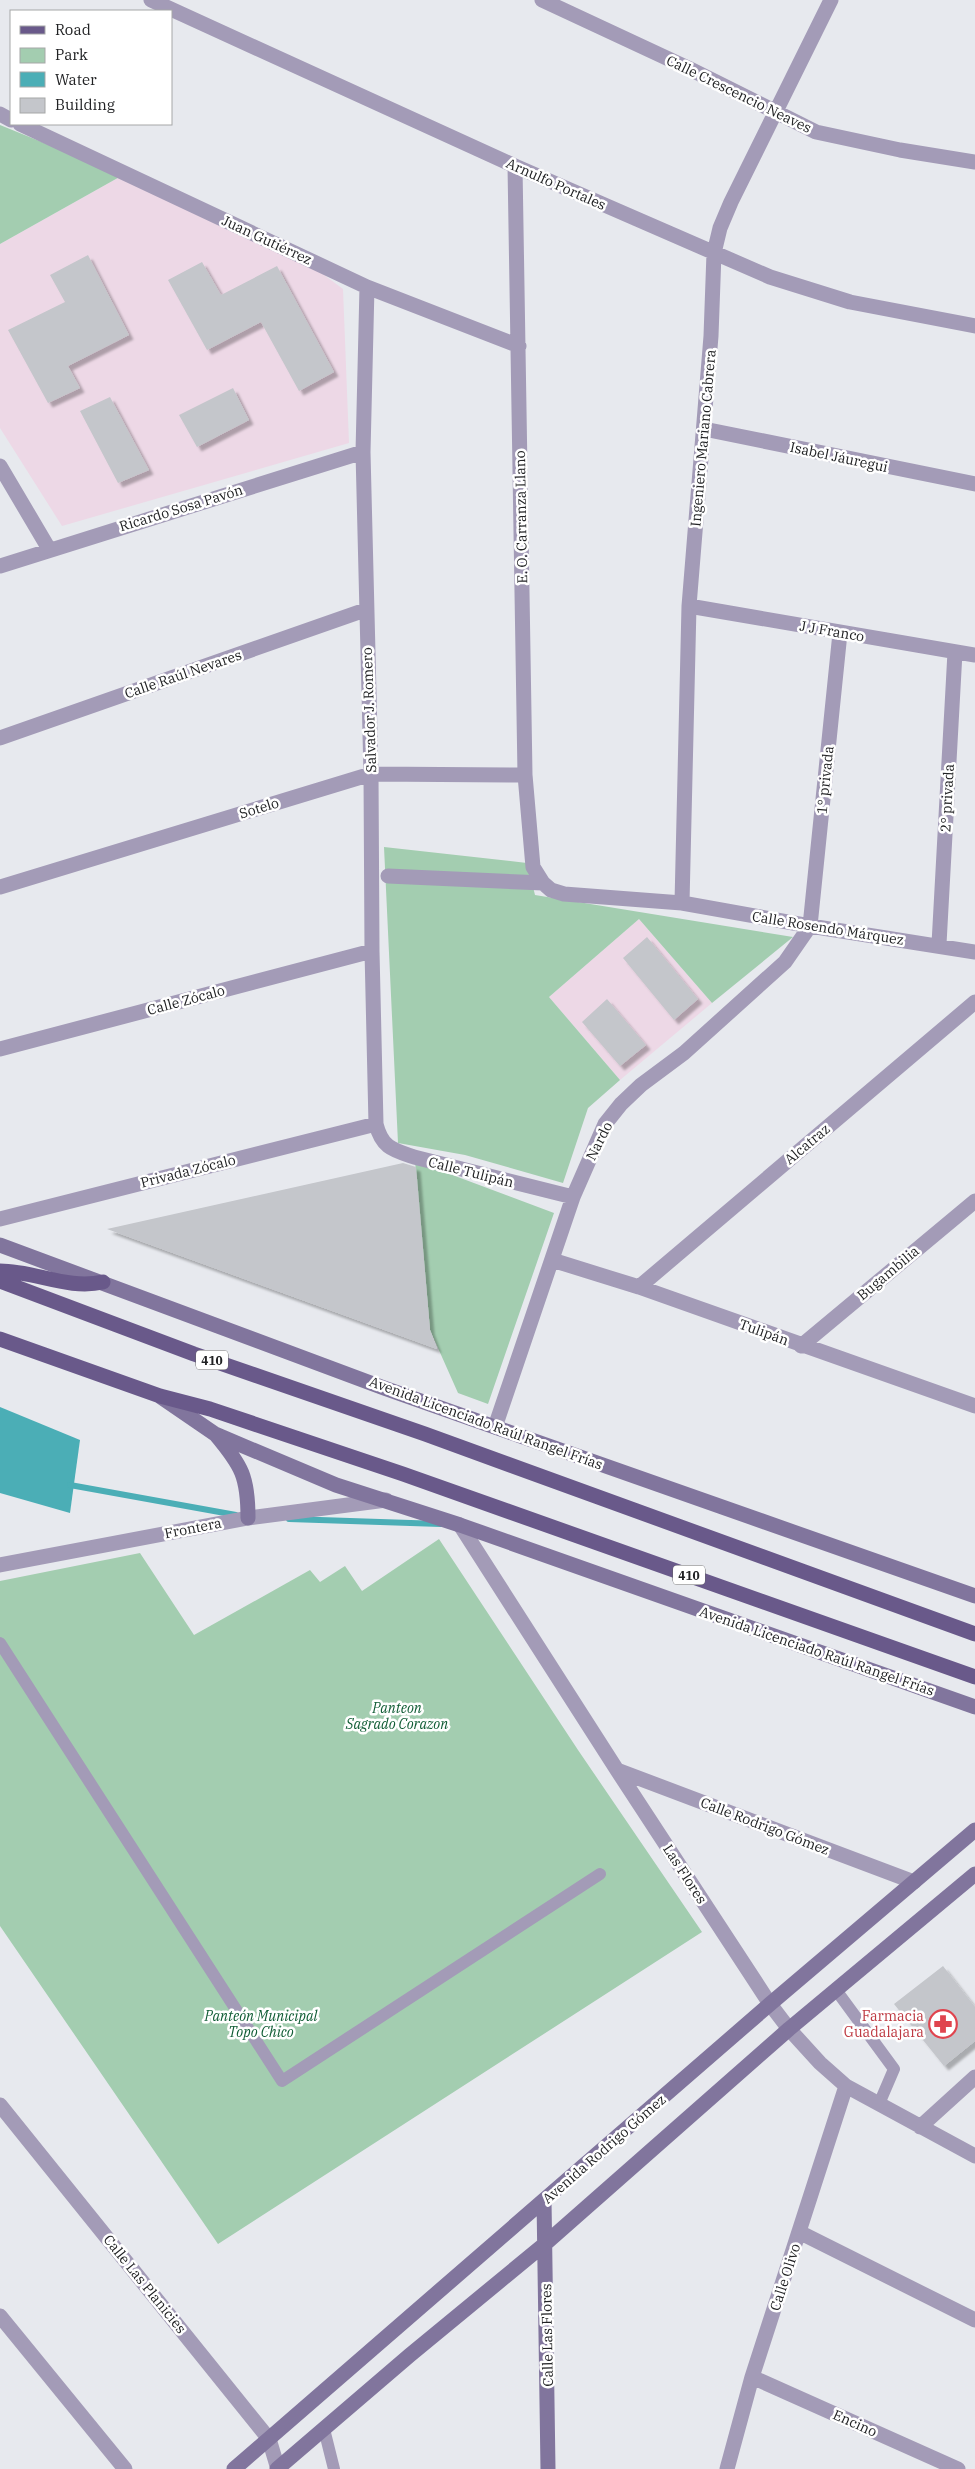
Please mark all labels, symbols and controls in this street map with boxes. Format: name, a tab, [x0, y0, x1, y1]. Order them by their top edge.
legend	[10, 10, 172, 125]
text: Road	[55, 20, 91, 39]
text: Park	[55, 45, 88, 64]
street label: Calle Crescencio Neaves	[664, 51, 815, 137]
text: Water	[55, 70, 97, 89]
text: Building	[55, 95, 115, 114]
street label: Arnulfo Portales	[503, 154, 609, 214]
street label: Juan Gutiérrez	[219, 211, 315, 269]
street label: Ingeniero Mariano Cabrera	[686, 348, 720, 527]
street label: Isabel Jáuregui	[788, 438, 890, 476]
street label: E. O. Carranza Llano	[511, 450, 531, 584]
street label: Ricardo Sosa Pavón	[117, 481, 245, 535]
street label: J J Franco	[798, 616, 866, 646]
street label: Calle Raúl Nevares	[122, 645, 244, 702]
street label: Salvador J. Romero	[358, 647, 380, 773]
street label: 1° privada	[812, 745, 838, 815]
street label: 2° privada	[936, 763, 958, 833]
street label: Sotelo	[237, 793, 281, 823]
street label: Calle Rosendo Márquez	[751, 907, 905, 949]
street label: Calle Zócalo	[145, 981, 227, 1019]
street label: Nardo	[582, 1119, 616, 1163]
street label: Alcatraz	[780, 1120, 834, 1168]
street label: Privada Zócalo	[139, 1150, 238, 1192]
street label: Calle Tulipán	[427, 1153, 516, 1191]
street label: Bugambilia	[853, 1242, 923, 1304]
street label: Tulipán	[737, 1315, 791, 1349]
road number: 410	[196, 1350, 228, 1370]
street label: Avenida Licenciado Raúl Rangel Frías	[367, 1372, 605, 1474]
street label: Frontera	[163, 1514, 223, 1542]
road number: 410	[673, 1566, 705, 1584]
street label: Avenida Licenciado Raúl Rangel Frías	[697, 1602, 937, 1700]
park label: Panteon Sagrado Corazon	[345, 1699, 448, 1733]
street label: Calle Rodrigo Gómez	[698, 1793, 832, 1859]
street label: Las Flores	[659, 1841, 711, 1907]
park label: Panteón Municipal Topo Chico	[203, 2007, 319, 2041]
place label: Farmacia Guadalajara	[844, 2007, 924, 2041]
pharmacy icon: Farmacia Guadalajara	[928, 2009, 958, 2039]
street label: Avenida Rodrigo Gómez	[539, 2090, 669, 2208]
street label: Calle Las Planicies	[100, 2231, 190, 2337]
street label: Calle Olivo	[766, 2241, 804, 2313]
street label: Calle Las Flores	[537, 2283, 557, 2387]
street label: Encino	[830, 2405, 880, 2441]

